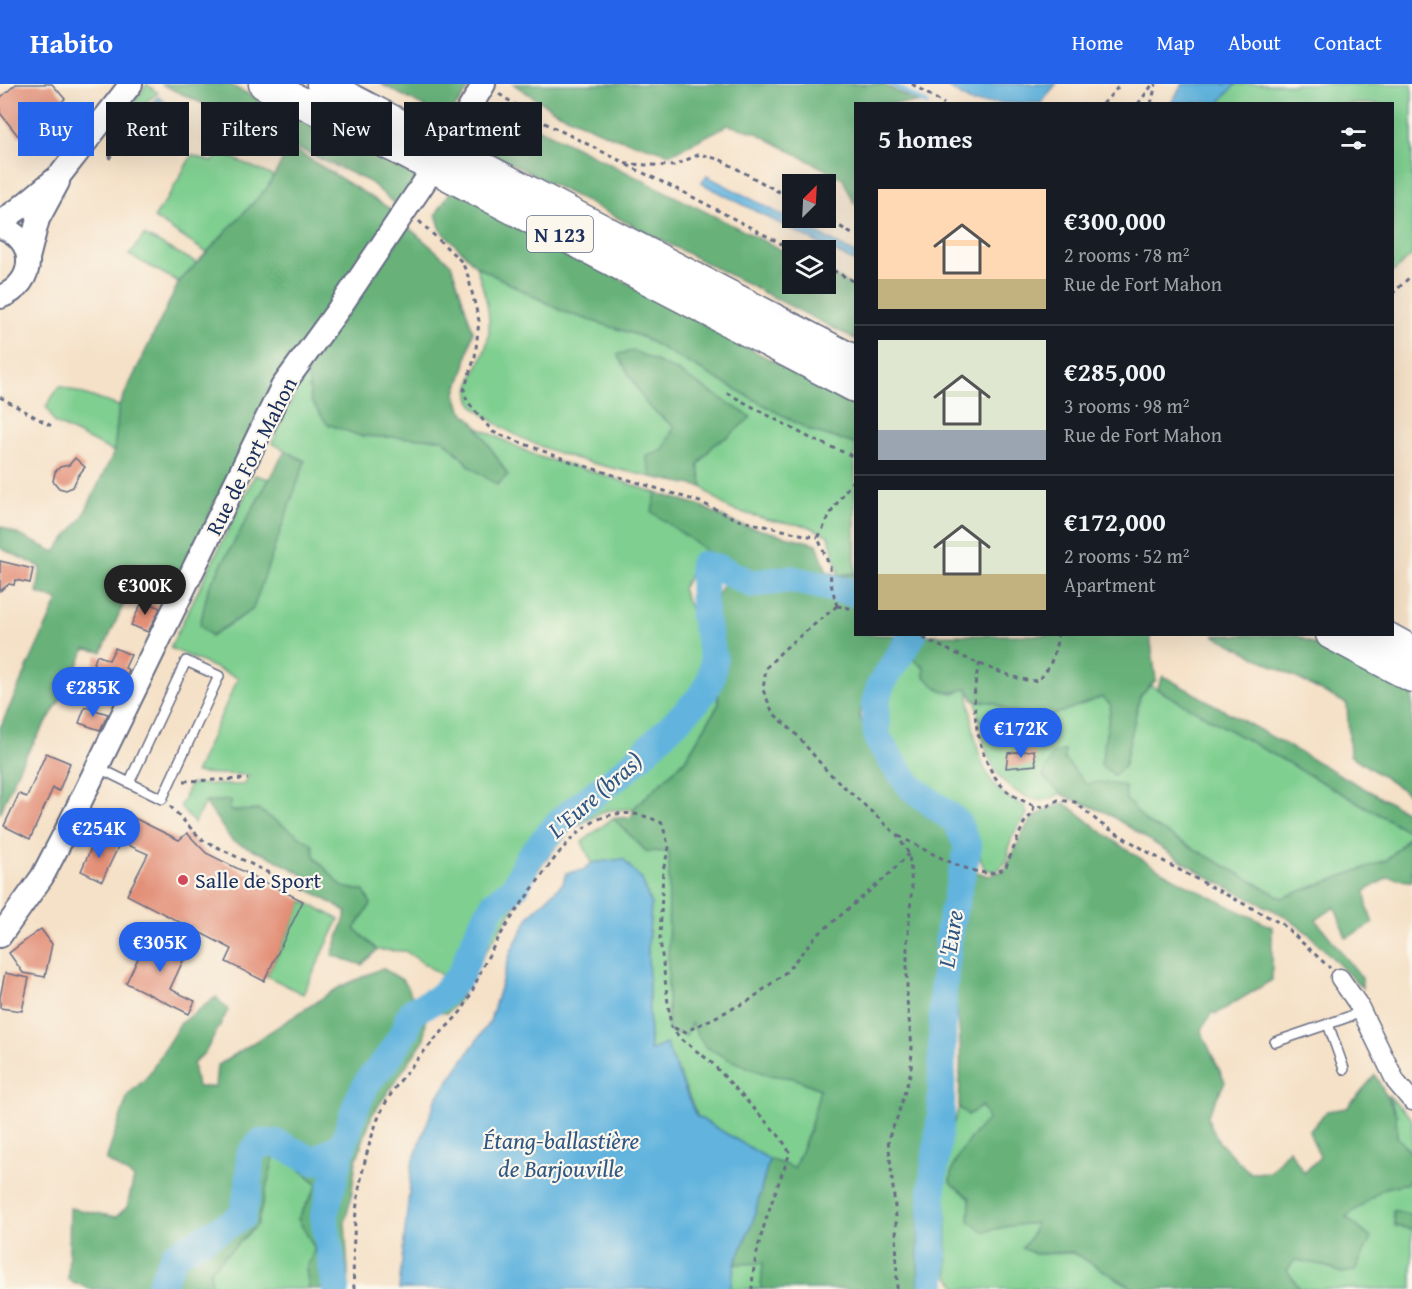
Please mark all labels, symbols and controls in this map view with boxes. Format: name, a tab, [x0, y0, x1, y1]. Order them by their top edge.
text: Habito	[30, 22, 113, 63]
text: Home	[1072, 27, 1123, 58]
text: Map	[1156, 27, 1195, 58]
text: About	[1228, 27, 1281, 58]
text: Contact	[1314, 27, 1382, 58]
chip: Buy	[18, 102, 94, 156]
chip: Rent	[106, 102, 189, 156]
chip: Filters	[201, 102, 299, 156]
chip: New	[311, 102, 392, 156]
chip: Apartment	[404, 102, 542, 156]
text: 5 homes	[878, 119, 973, 158]
icon: filters	[1337, 122, 1370, 155]
north arrow	[782, 174, 836, 228]
map controls	[782, 174, 836, 294]
text: €300,000	[1064, 201, 1166, 240]
icon: home	[926, 213, 998, 285]
road number: N 123	[527, 216, 593, 252]
button: layers	[782, 240, 836, 294]
text: 2 rooms · 78 m²	[1064, 240, 1190, 269]
text: Rue de Fort Mahon	[1064, 269, 1222, 298]
text: €285,000	[1064, 352, 1166, 391]
icon: home	[926, 364, 998, 436]
street label: Rue de Fort Mahon	[197, 371, 305, 541]
text: 3 rooms · 98 m²	[1064, 391, 1190, 420]
text: Rue de Fort Mahon	[1064, 420, 1222, 449]
text: €172,000	[1064, 502, 1166, 541]
icon: home	[926, 514, 998, 586]
text: 2 rooms · 52 m²	[1064, 541, 1190, 570]
pin: €300K	[103, 565, 187, 616]
text: €300K	[118, 570, 172, 599]
text: Apartment	[1064, 570, 1156, 599]
pin: €285K	[51, 667, 135, 718]
text: €285K	[66, 672, 120, 701]
pin: €172K	[979, 708, 1063, 759]
text: €172K	[994, 713, 1048, 742]
water label: L'Eure (bras)	[539, 744, 650, 847]
pin: €254K	[57, 808, 141, 859]
text: €254K	[72, 813, 126, 842]
place label: Salle de Sport	[195, 864, 321, 896]
marker: Salle de Sport	[176, 873, 190, 887]
water label: L'Eure	[928, 907, 972, 971]
pin: €305K	[118, 922, 202, 973]
text: €305K	[133, 927, 187, 956]
water label: Étang-ballastière de Barjouville	[482, 1123, 639, 1186]

